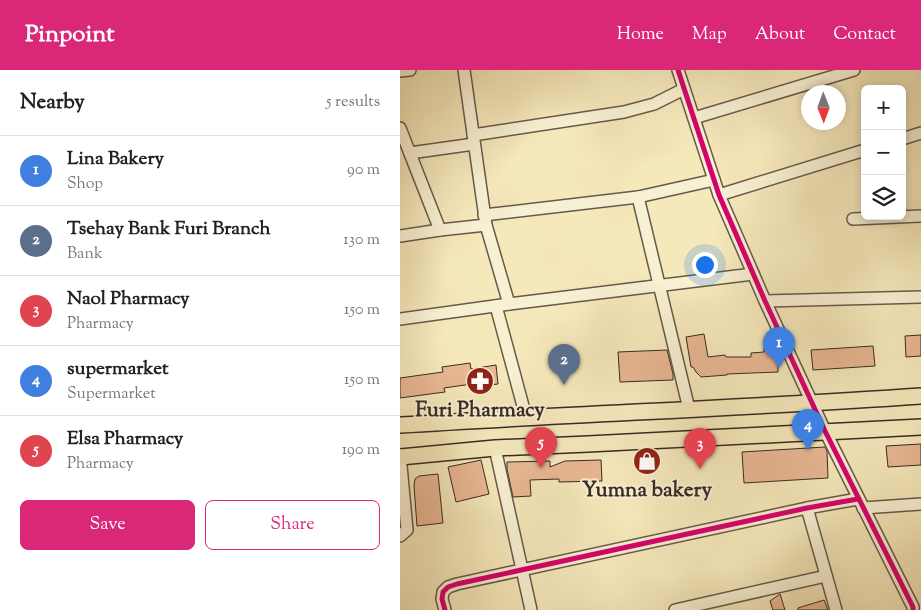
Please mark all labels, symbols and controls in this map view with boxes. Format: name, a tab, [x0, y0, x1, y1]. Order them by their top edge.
text: Pinpoint	[25, 18, 114, 52]
text: Home	[617, 22, 664, 48]
text: Map	[692, 22, 727, 48]
text: About	[755, 22, 805, 48]
text: Contact	[833, 22, 896, 48]
north arrow	[801, 85, 846, 130]
map controls	[861, 85, 906, 220]
button: +	[861, 85, 906, 130]
text: Nearby	[20, 88, 85, 118]
text: 5 results	[326, 91, 380, 114]
button: −	[861, 130, 906, 175]
text: Lina Bakery	[67, 146, 164, 173]
text: 1	[33, 159, 39, 182]
text: 90 m	[347, 159, 380, 182]
text: Shop	[67, 173, 103, 196]
button: layers	[861, 175, 906, 220]
text: Tsehay Bank Furi Branch	[67, 216, 271, 243]
text: 2	[32, 229, 40, 252]
text: 130 m	[343, 229, 380, 252]
text: Bank	[67, 243, 103, 266]
your location	[692, 252, 718, 278]
text: Naol Pharmacy	[67, 286, 189, 313]
text: 3	[33, 299, 39, 322]
text: 150 m	[344, 299, 380, 322]
text: Pharmacy	[67, 313, 134, 336]
pin: 1	[763, 327, 795, 368]
pin: 2	[548, 344, 580, 385]
text: supermarket	[67, 356, 168, 383]
pharmacy icon: Furi Pharmacy	[465, 366, 495, 396]
text: 4	[32, 369, 40, 392]
text: 150 m	[344, 369, 380, 392]
text: Supermarket	[67, 383, 156, 406]
place label: Furi Pharmacy	[415, 396, 545, 426]
pin: 4	[792, 409, 824, 450]
text: Elsa Pharmacy	[67, 426, 183, 453]
pin: 5	[525, 427, 557, 468]
pin: 3	[684, 428, 716, 469]
text: 5	[33, 439, 39, 462]
text: 190 m	[342, 439, 380, 462]
shop icon: Yumna bakery	[632, 446, 662, 476]
text: Pharmacy	[67, 453, 134, 476]
place label: Yumna bakery	[582, 476, 712, 506]
button: Save	[20, 500, 195, 550]
button: Share	[205, 500, 380, 550]

